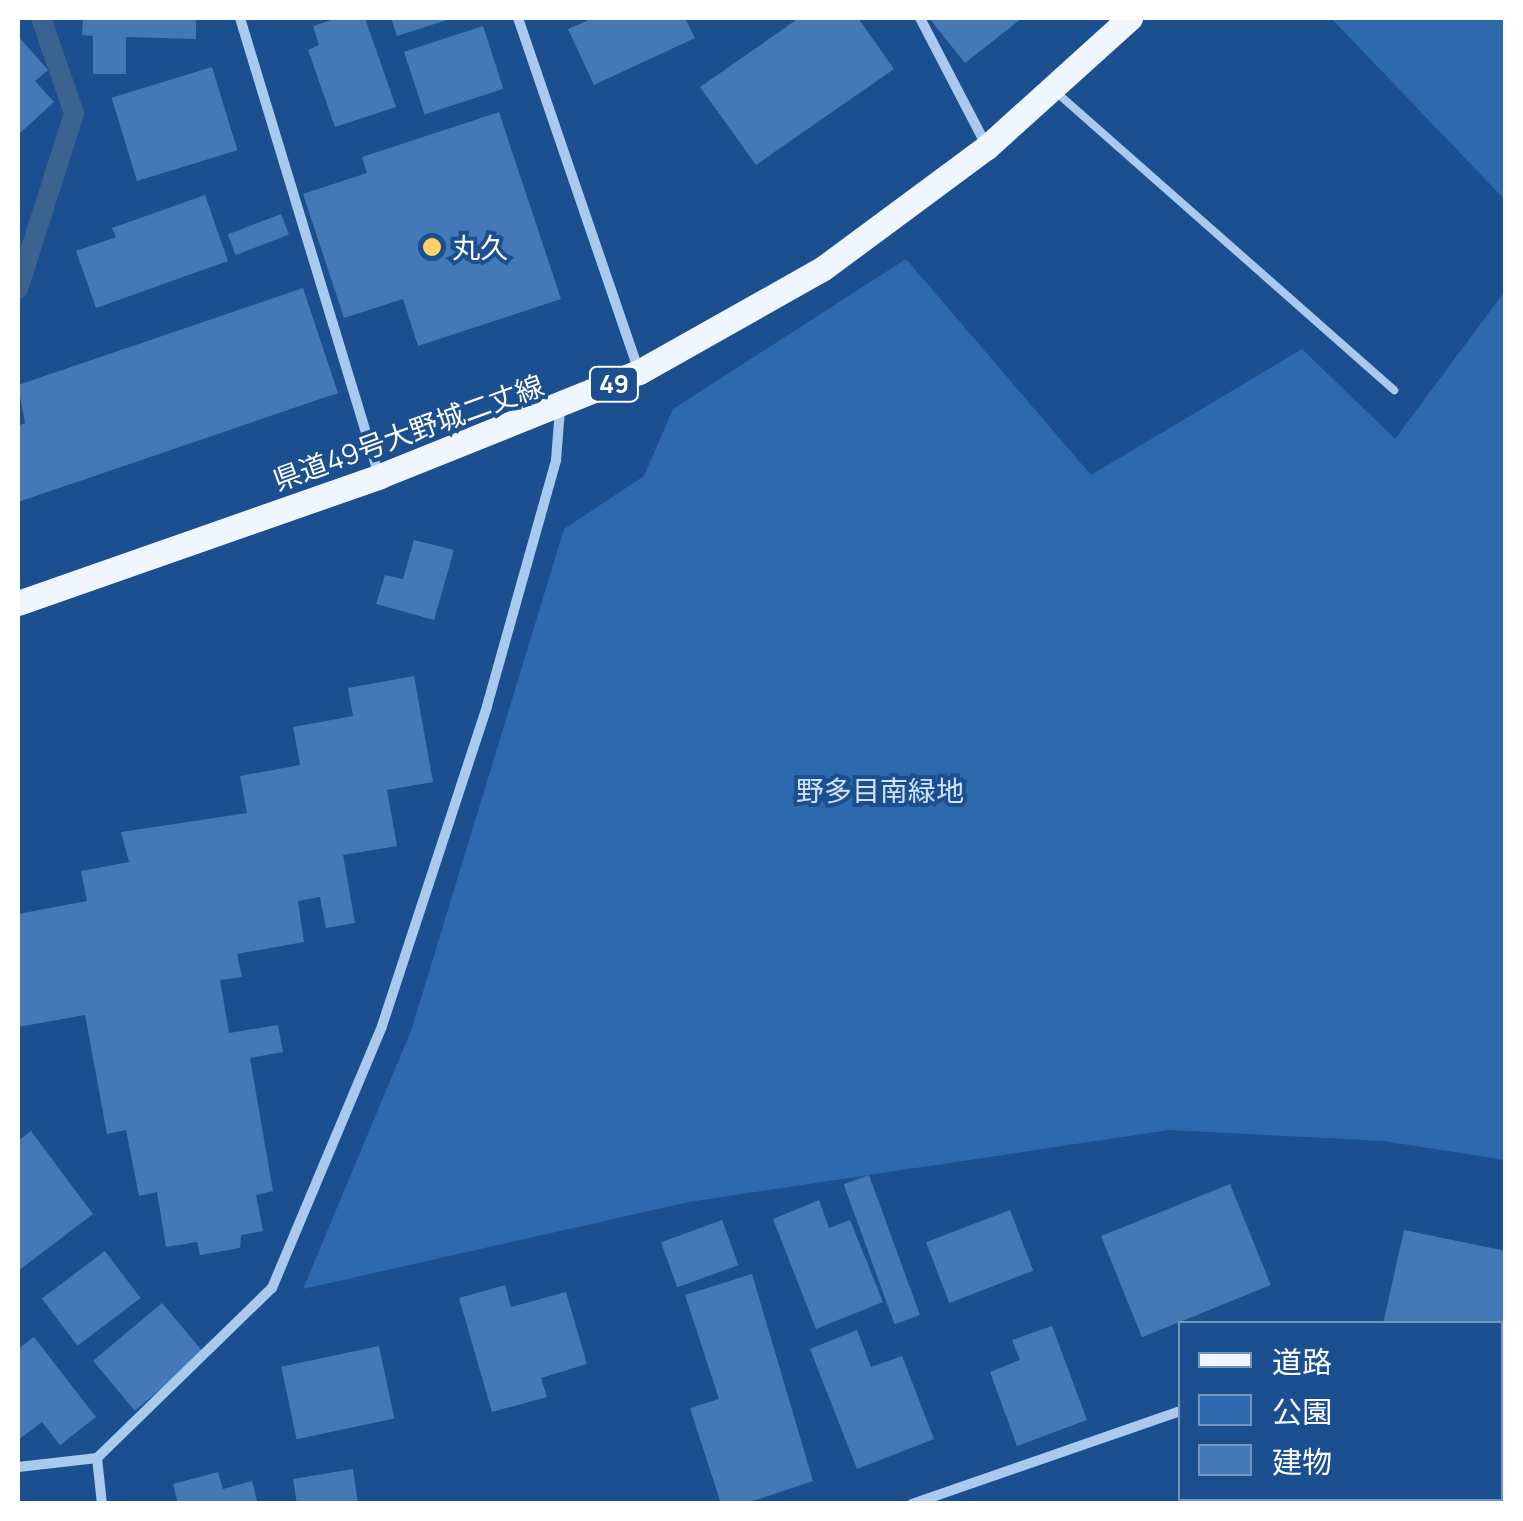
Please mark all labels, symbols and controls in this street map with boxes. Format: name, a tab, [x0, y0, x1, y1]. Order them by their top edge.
place label: 丸久	[452, 230, 508, 264]
marker: 丸久	[421, 236, 443, 258]
road number: 49	[586, 364, 642, 404]
street label: 県道49号大野城二丈線	[268, 367, 548, 497]
park label: 野多目南緑地	[796, 773, 964, 807]
legend	[1178, 1321, 1503, 1501]
text: 道路	[1272, 1341, 1332, 1382]
text: 公園	[1272, 1391, 1332, 1432]
text: 建物	[1272, 1441, 1332, 1482]

